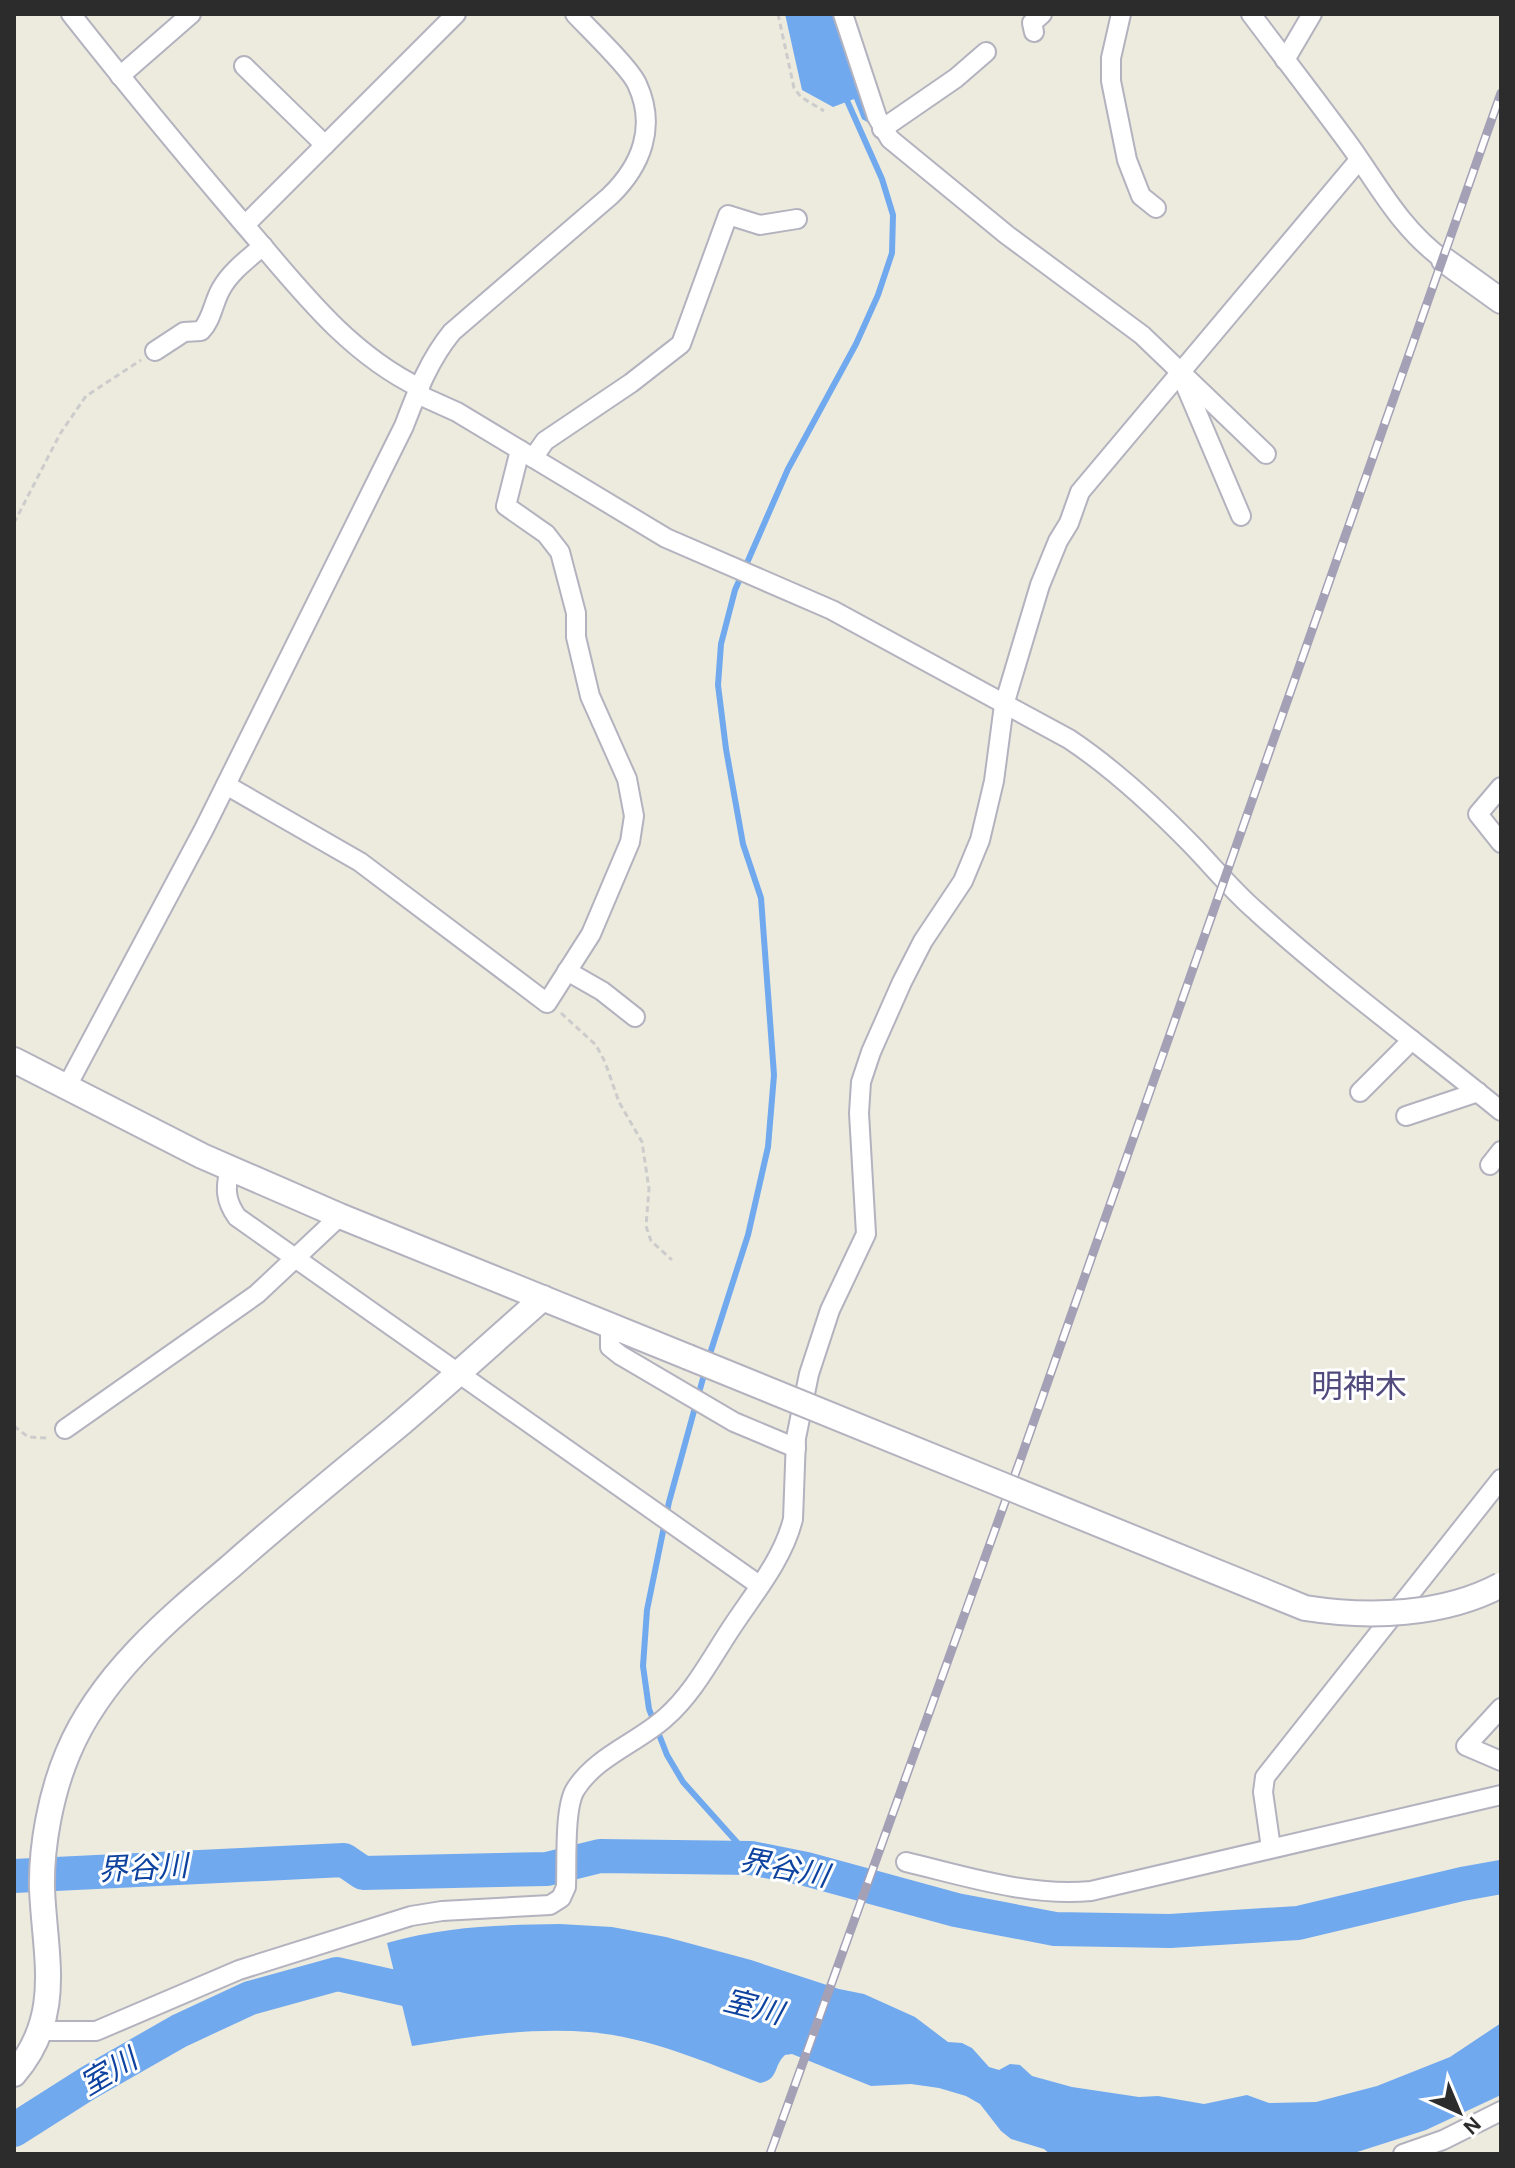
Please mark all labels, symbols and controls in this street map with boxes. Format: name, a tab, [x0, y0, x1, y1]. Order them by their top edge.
district label: 明神木	[1311, 1370, 1407, 1403]
water label: 界谷川	[737, 1845, 834, 1893]
water label: 界谷川	[97, 1851, 192, 1886]
water label: 室川	[720, 1984, 789, 2031]
water label: 室川	[75, 2041, 145, 2101]
north arrow	[1419, 2072, 1499, 2152]
text: N	[1459, 2112, 1485, 2139]

